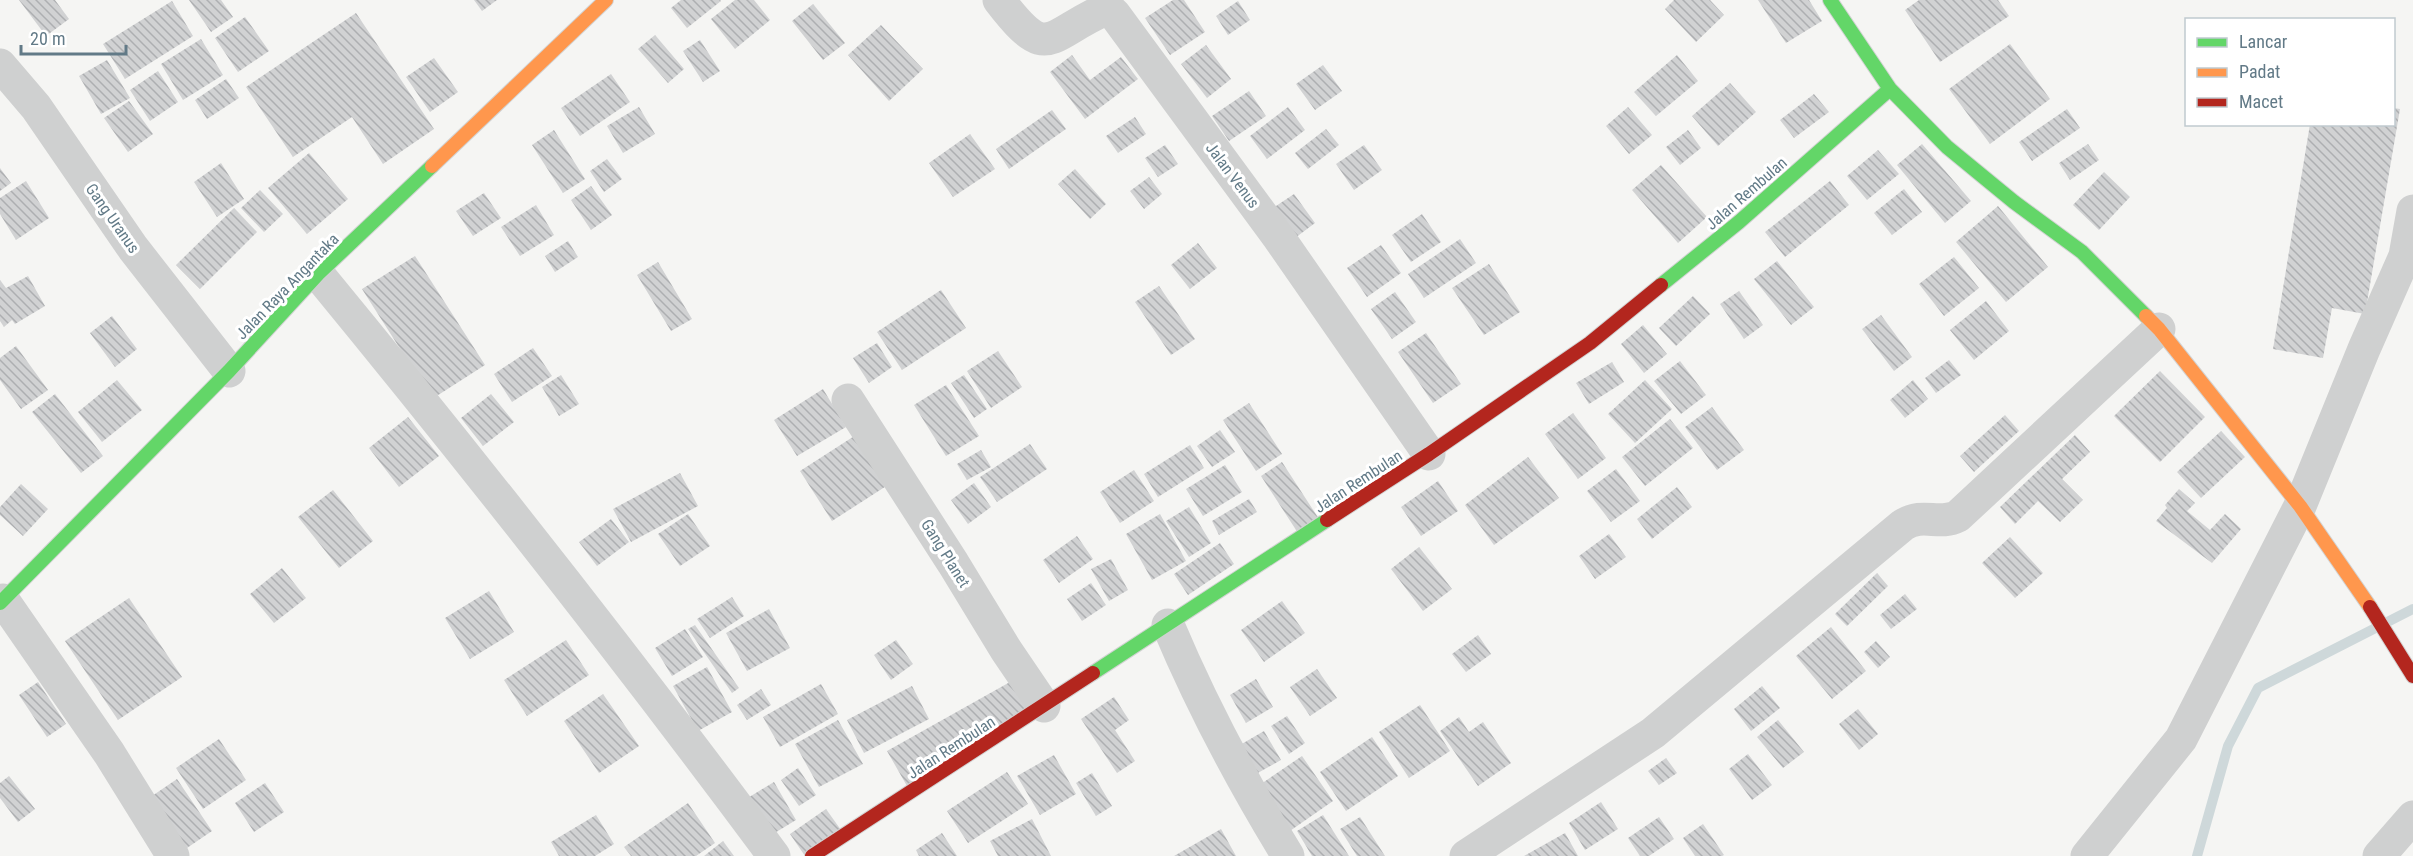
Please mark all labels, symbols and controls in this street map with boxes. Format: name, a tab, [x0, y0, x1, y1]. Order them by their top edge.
scale bar	[21, 18, 126, 56]
legend	[2185, 18, 2395, 126]
text: 20 m	[30, 28, 65, 49]
text: Lancar	[2239, 31, 2288, 52]
text: Padat	[2239, 61, 2280, 82]
text: Macet	[2239, 91, 2283, 112]
street label: Jalan Venus	[1202, 139, 1263, 212]
street label: Jalan Rembulan	[1702, 153, 1791, 234]
street label: Gang Uranus	[82, 180, 143, 257]
street label: Jalan Raya Angantaka	[232, 230, 343, 343]
street label: Jalan Rembulan	[1311, 446, 1406, 517]
street label: Gang Planet	[917, 516, 974, 591]
street label: Jalan Rembulan	[904, 712, 999, 783]

